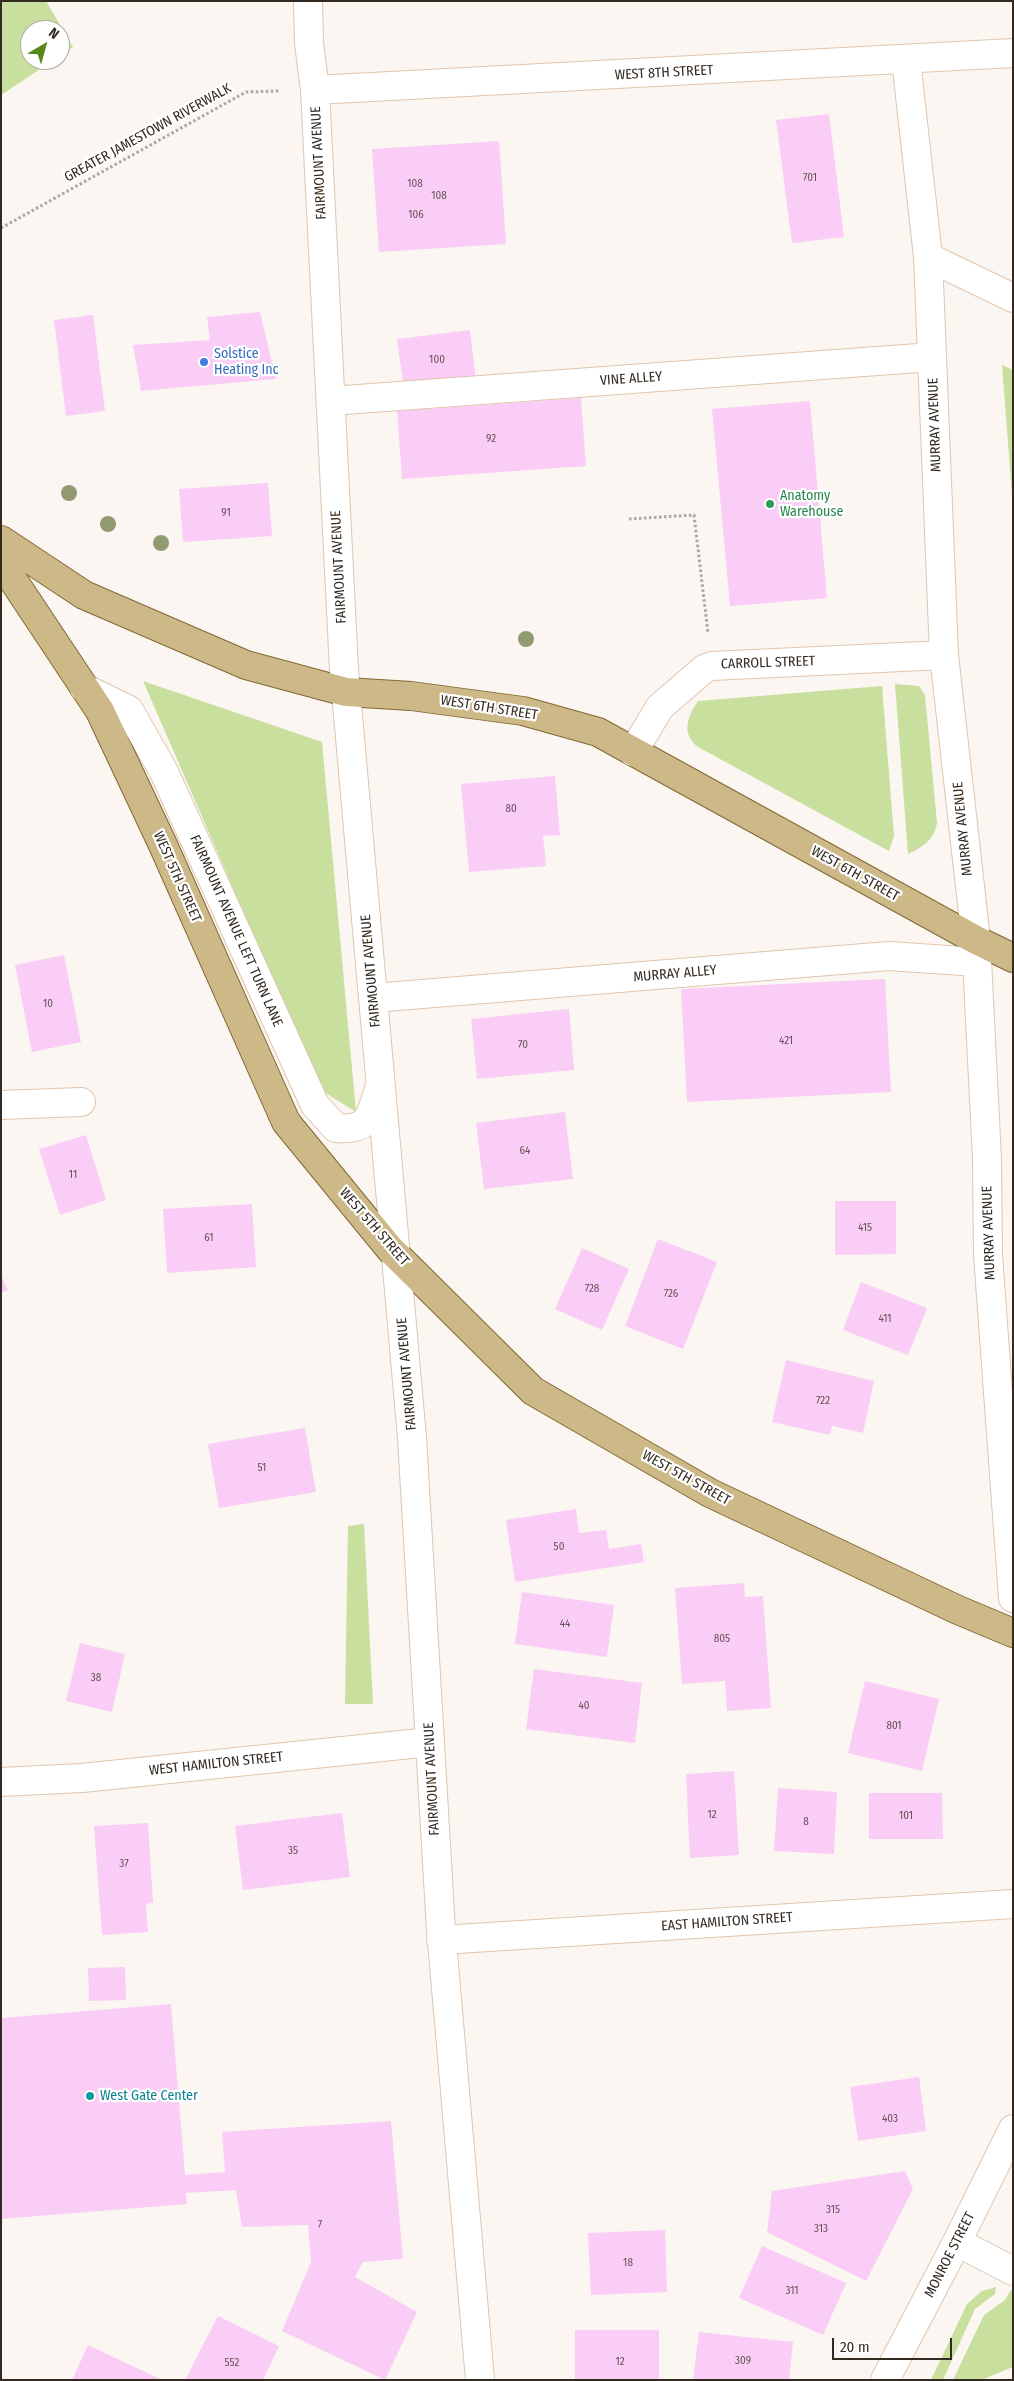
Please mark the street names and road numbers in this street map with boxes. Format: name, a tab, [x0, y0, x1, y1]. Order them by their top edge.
street label: WEST 8TH STREET	[614, 62, 714, 84]
street label: GREATER JAMESTOWN RIVERWALK	[62, 80, 234, 186]
street label: FAIRMOUNT AVENUE	[308, 106, 330, 220]
street label: VINE ALLEY	[599, 368, 663, 390]
street label: MURRAY AVENUE	[925, 377, 945, 473]
street label: FAIRMOUNT AVENUE	[328, 510, 350, 624]
street label: CARROLL STREET	[721, 653, 815, 673]
street label: WEST 6TH STREET	[439, 692, 539, 724]
street label: MURRAY AVENUE	[950, 781, 976, 877]
street label: WEST 5TH STREET	[149, 829, 205, 925]
street label: FAIRMOUNT AVENUE LEFT TURN LANE	[186, 833, 286, 1029]
street label: WEST 6TH STREET	[808, 843, 902, 905]
street label: FAIRMOUNT AVENUE	[358, 914, 384, 1028]
street label: MURRAY ALLEY	[633, 962, 717, 986]
street label: WEST 5TH STREET	[336, 1185, 412, 1269]
street label: MURRAY AVENUE	[979, 1185, 999, 1281]
street label: FAIRMOUNT AVENUE	[394, 1317, 420, 1431]
street label: WEST 5TH STREET	[639, 1447, 733, 1509]
street label: FAIRMOUNT AVENUE	[421, 1722, 443, 1836]
street label: WEST HAMILTON STREET	[148, 1749, 284, 1779]
street label: EAST HAMILTON STREET	[661, 1909, 793, 1935]
street label: MONROE STREET	[921, 2209, 979, 2301]

